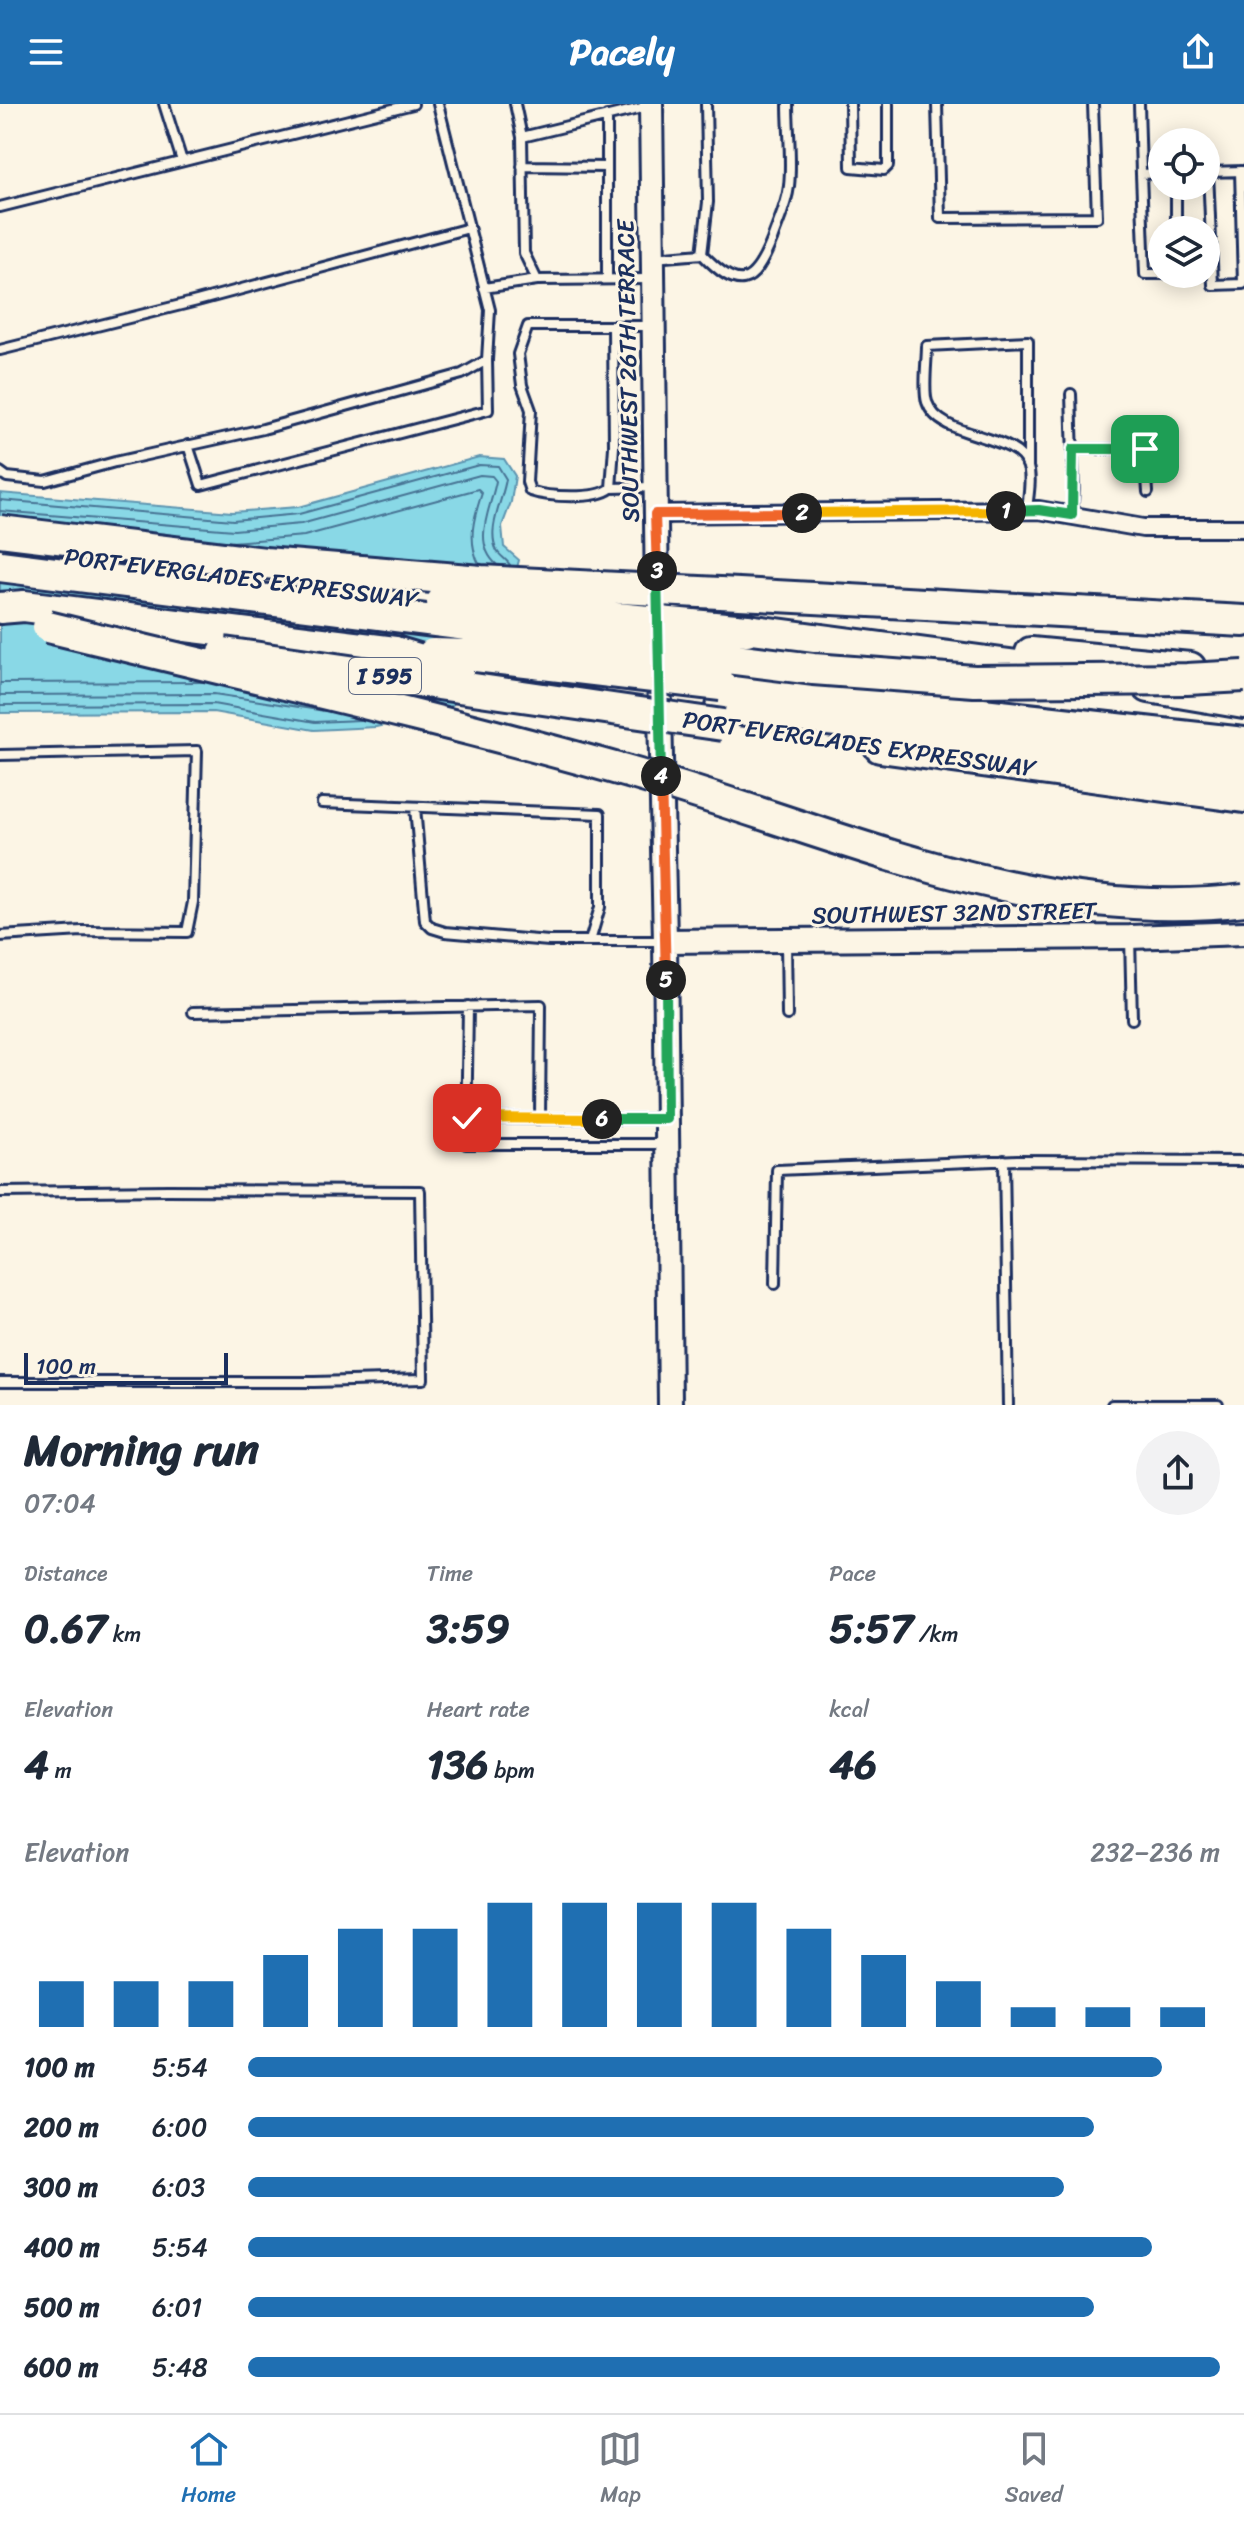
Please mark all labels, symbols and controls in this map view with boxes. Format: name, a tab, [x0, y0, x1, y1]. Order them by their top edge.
text: Pacely	[569, 20, 675, 84]
icon: menu	[24, 30, 68, 74]
icon: share	[1176, 30, 1220, 74]
map controls	[1148, 128, 1220, 288]
button: locate	[1148, 128, 1220, 200]
button: layers	[1148, 216, 1220, 288]
street label: SOUTHWEST 26TH TERRACE	[604, 218, 652, 523]
pin	[1111, 415, 1179, 483]
icon: arrive	[1123, 427, 1167, 471]
pin: 1	[986, 491, 1026, 531]
text: 1	[1001, 491, 1011, 530]
pin: 2	[782, 493, 822, 533]
text: 2	[796, 493, 808, 532]
street label: PORT EVERGLADES EXPRESSWAY	[62, 535, 422, 621]
pin: 3	[637, 551, 677, 591]
text: 3	[651, 551, 663, 590]
road number: I 595	[349, 658, 421, 694]
street label: PORT EVERGLADES EXPRESSWAY	[680, 698, 1040, 790]
pin: 4	[641, 756, 681, 796]
text: 4	[654, 756, 668, 795]
street label: SOUTHWEST 32ND STREET	[811, 889, 1099, 936]
pin: 5	[646, 960, 686, 1000]
text: 5	[659, 960, 673, 999]
pin	[433, 1084, 501, 1152]
icon: check	[445, 1096, 489, 1140]
pin: 6	[582, 1099, 622, 1139]
text: 6	[596, 1099, 608, 1138]
text: 100 m	[36, 1347, 96, 1386]
scale bar	[24, 1349, 228, 1385]
text: Morning run	[24, 1411, 259, 1489]
button: share	[1136, 1431, 1220, 1515]
text: 07:04	[24, 1480, 96, 1526]
text: Distance	[24, 1554, 108, 1593]
text: Time	[427, 1554, 473, 1593]
text: Pace	[829, 1554, 876, 1593]
text: 0.67	[24, 1593, 107, 1664]
text: 3:59	[427, 1593, 510, 1664]
text: 5:57	[829, 1593, 913, 1664]
text: km	[107, 1615, 141, 1654]
text: /km	[913, 1615, 958, 1654]
text: Elevation	[24, 1690, 113, 1729]
text: Heart rate	[427, 1690, 530, 1729]
text: kcal	[829, 1690, 869, 1729]
text: 4	[24, 1729, 49, 1800]
text: 136	[427, 1729, 489, 1800]
text: 46	[829, 1729, 877, 1800]
text: m	[49, 1751, 72, 1790]
text: bpm	[489, 1751, 535, 1790]
text: Elevation	[24, 1829, 129, 1875]
text: 232–236 m	[1090, 1829, 1220, 1875]
text: 100 m	[24, 2044, 95, 2090]
text: 5:54	[152, 2044, 208, 2090]
text: 200 m	[24, 2104, 99, 2150]
text: 6:00	[152, 2104, 207, 2150]
text: 300 m	[24, 2164, 98, 2210]
text: 6:03	[152, 2164, 205, 2210]
text: 400 m	[24, 2224, 100, 2270]
text: 5:54	[152, 2224, 208, 2270]
text: 500 m	[24, 2284, 99, 2330]
text: 6:01	[152, 2284, 202, 2330]
text: 600 m	[24, 2344, 98, 2390]
text: 5:48	[152, 2344, 208, 2390]
tab: Home	[181, 2427, 236, 2514]
tab: Map	[598, 2427, 642, 2514]
tab: Saved	[1005, 2427, 1063, 2514]

